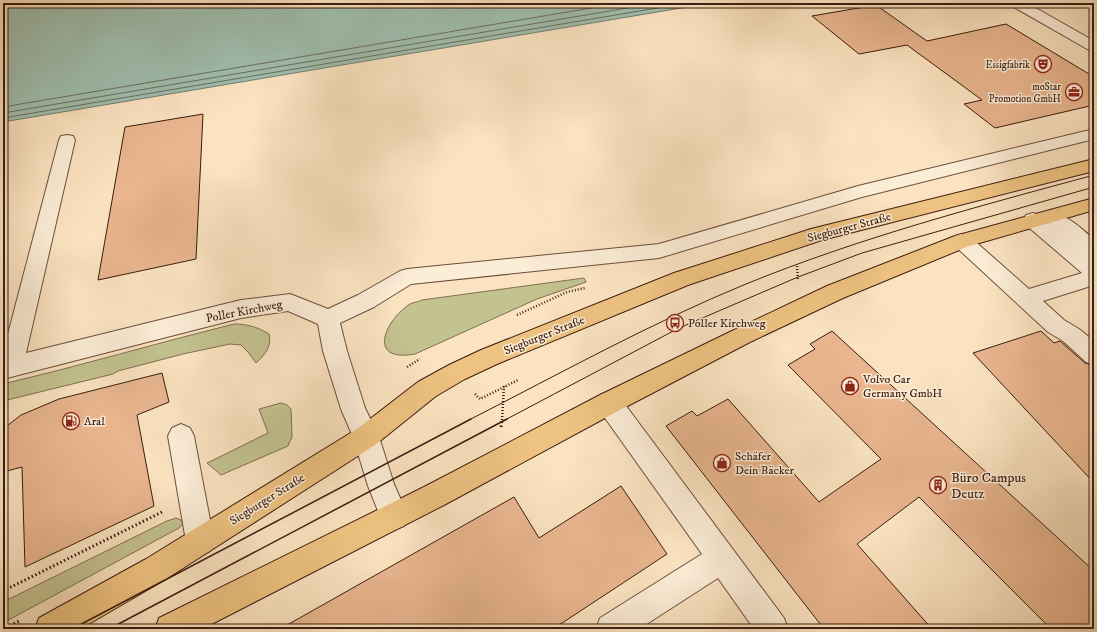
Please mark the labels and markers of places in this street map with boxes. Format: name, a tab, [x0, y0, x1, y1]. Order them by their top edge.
theatre icon: Essigfabrik	[1033, 54, 1053, 74]
place label: Essigfabrik	[985, 59, 1030, 71]
place label: moStar Promotion GmbH	[989, 81, 1061, 105]
office icon: moStar Promotion GmbH	[1064, 82, 1084, 102]
bus stop icon: Poller Kirchweg	[665, 313, 685, 333]
place label: Poller Kirchweg	[688, 316, 766, 331]
place label: Volvo Car Germany GmbH	[862, 372, 942, 401]
shop icon: Volvo Car Germany GmbH	[840, 376, 860, 396]
fuel station icon: Aral	[61, 411, 81, 431]
place label: Aral	[84, 414, 105, 429]
place label: Schäfer Dein Bäcker	[735, 449, 795, 478]
shop icon: Schäfer Dein Bäcker	[712, 453, 732, 473]
place label: Büro Campus Deutz	[951, 469, 1026, 503]
building icon: Büro Campus Deutz	[928, 475, 948, 495]

